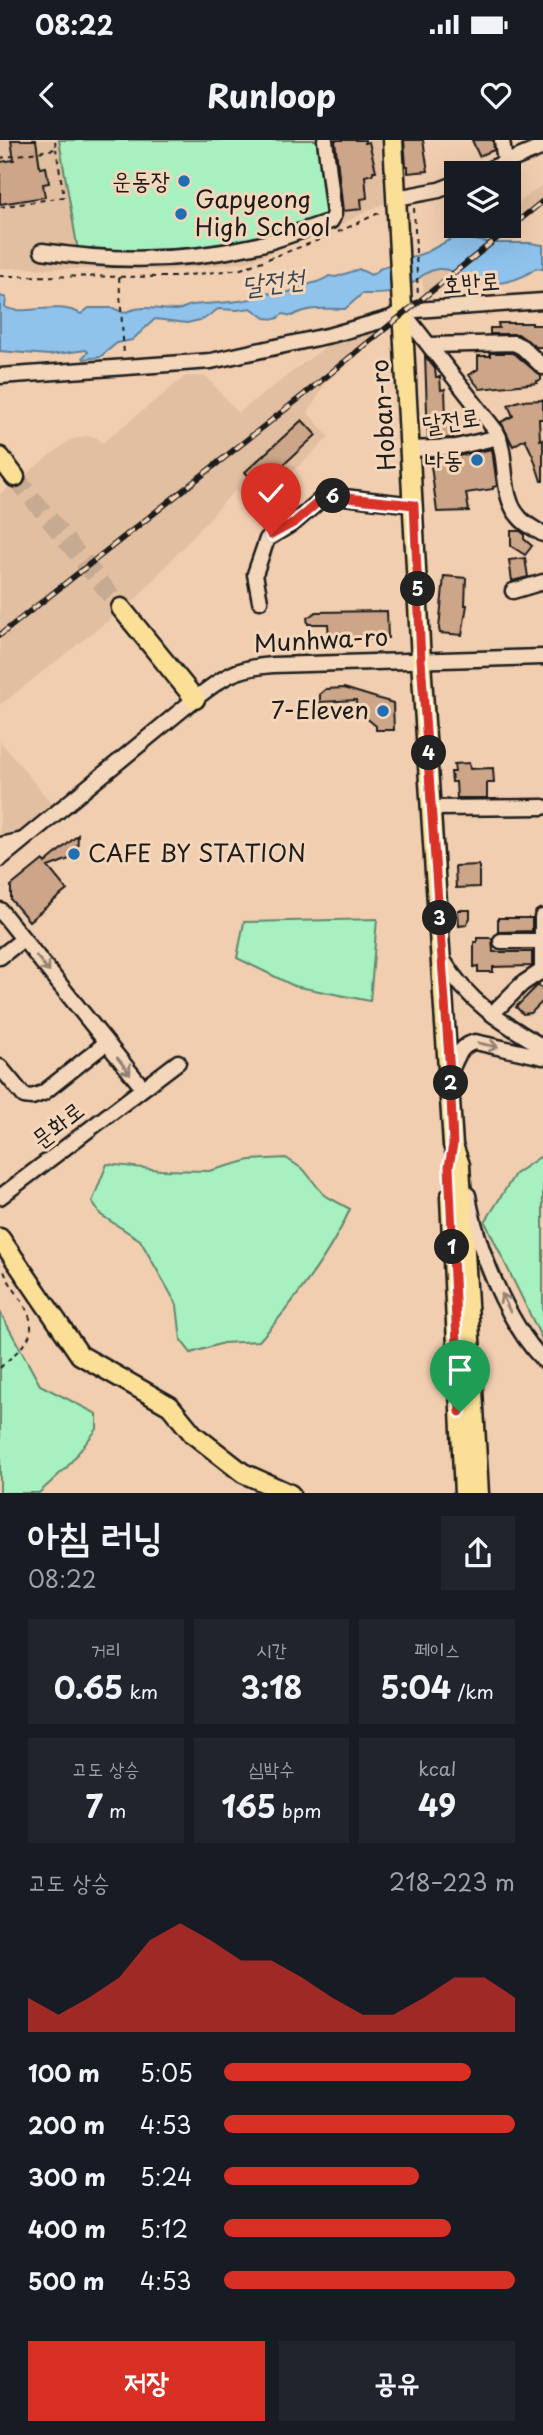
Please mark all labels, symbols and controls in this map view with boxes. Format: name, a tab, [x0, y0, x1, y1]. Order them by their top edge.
text: 08:22	[35, 5, 114, 44]
text: Runloop	[207, 71, 336, 119]
icon: back	[28, 76, 66, 114]
icon: heart	[477, 76, 515, 114]
place label: 운동장	[112, 161, 170, 197]
map controls	[444, 161, 521, 238]
button: layers	[444, 161, 521, 238]
marker: 운동장	[176, 173, 192, 189]
place label: Gapyeong High School	[195, 180, 331, 244]
marker: Gapyeong High School	[173, 206, 189, 222]
water label: 달전천	[239, 257, 309, 304]
street label: 호반로	[441, 261, 501, 301]
street label: Hoban-ro	[360, 358, 404, 472]
street label: 달전로	[420, 397, 482, 441]
place label: 나동	[424, 440, 463, 476]
marker: 나동	[469, 452, 485, 468]
pin	[241, 463, 301, 535]
icon: check	[252, 474, 290, 512]
pin: 6	[316, 478, 350, 514]
text: 6	[326, 481, 339, 509]
pin: 5	[400, 572, 436, 606]
text: 5	[411, 574, 424, 602]
street label: Munhwa-ro	[253, 618, 389, 660]
place label: 7-Eleven	[271, 691, 369, 727]
marker: 7-Eleven	[375, 703, 391, 719]
pin: 4	[412, 736, 446, 770]
text: 4	[422, 738, 435, 766]
place label: CAFE BY STATION	[88, 834, 306, 870]
marker: CAFE BY STATION	[66, 846, 82, 862]
pin: 3	[422, 900, 458, 936]
text: 3	[433, 903, 446, 931]
one-way arrow	[35, 954, 50, 972]
one-way arrow	[476, 1039, 499, 1053]
one-way arrow	[117, 1056, 132, 1074]
pin: 2	[434, 1066, 468, 1100]
text: 2	[444, 1068, 457, 1096]
street label: 문화로	[23, 1091, 91, 1155]
pin: 1	[434, 1230, 470, 1264]
text: 1	[447, 1232, 456, 1260]
one-way arrow	[499, 1293, 513, 1314]
pin	[430, 1340, 490, 1412]
icon: arrive	[441, 1351, 479, 1389]
text: 아침 러닝	[28, 1506, 163, 1563]
button: share	[441, 1516, 515, 1590]
text: 08:22	[28, 1561, 97, 1596]
text: 거리	[91, 1635, 121, 1663]
text: 시간	[256, 1635, 287, 1663]
text: 페이스	[414, 1635, 460, 1663]
text: 0.65	[54, 1664, 123, 1709]
text: 3:18	[241, 1664, 302, 1709]
text: 5:04	[381, 1664, 451, 1709]
text: km	[123, 1677, 158, 1705]
text: /km	[451, 1677, 494, 1705]
text: 고도 상승	[72, 1754, 140, 1782]
text: 심박수	[249, 1754, 294, 1782]
text: kcal	[418, 1754, 456, 1782]
text: 49	[418, 1782, 456, 1827]
text: 7	[85, 1783, 103, 1828]
text: 165	[221, 1783, 276, 1828]
text: m	[103, 1796, 126, 1824]
text: bpm	[276, 1796, 322, 1824]
text: 고도 상승	[28, 1864, 110, 1899]
text: 218–223 m	[389, 1864, 515, 1899]
text: 100 m	[28, 2055, 100, 2090]
text: 5:05	[140, 2055, 193, 2090]
text: 200 m	[28, 2107, 105, 2142]
text: 4:53	[140, 2107, 191, 2142]
text: 300 m	[28, 2159, 106, 2194]
text: 5:24	[140, 2159, 192, 2194]
text: 400 m	[28, 2211, 106, 2246]
text: 5:12	[140, 2211, 188, 2246]
text: 500 m	[28, 2263, 105, 2298]
text: 4:53	[140, 2263, 191, 2298]
button: 저장	[28, 2341, 265, 2421]
button: 공유	[279, 2341, 515, 2421]

